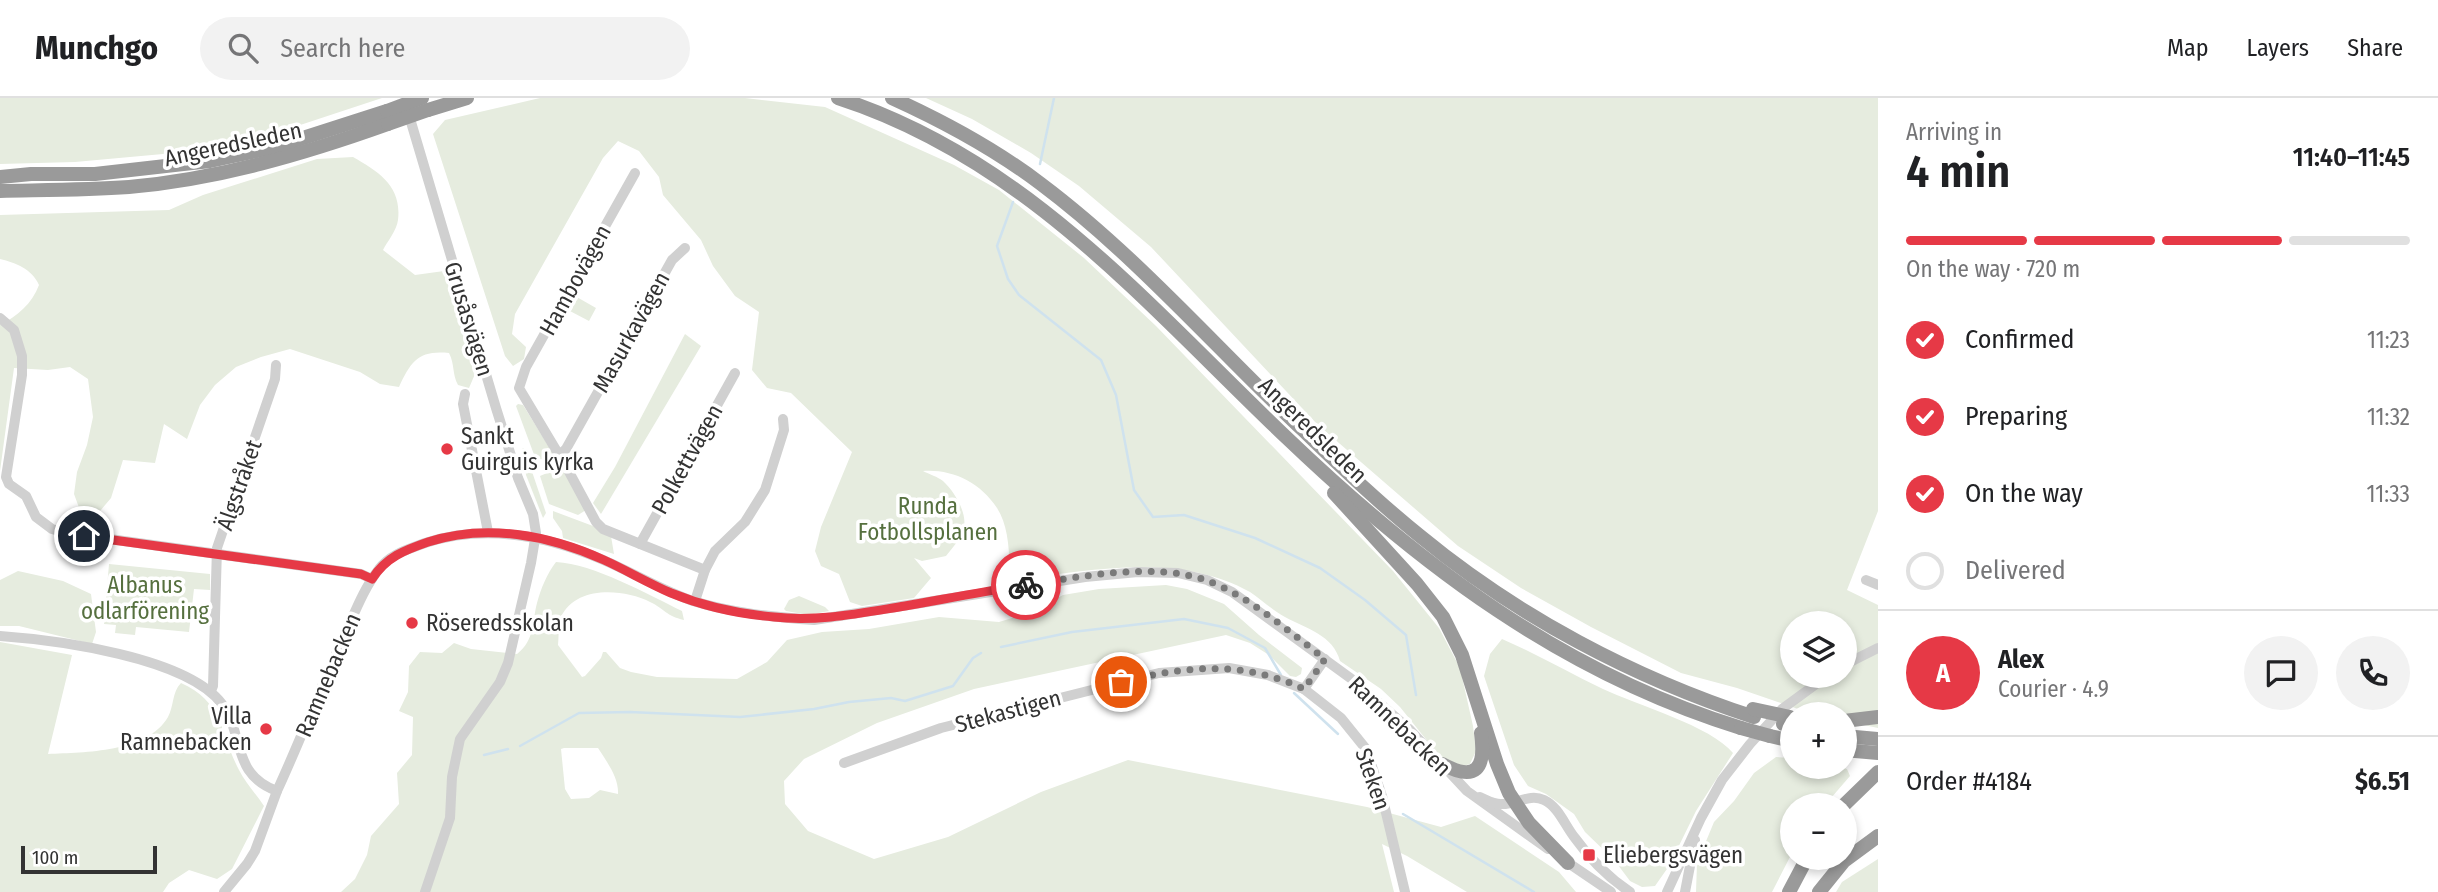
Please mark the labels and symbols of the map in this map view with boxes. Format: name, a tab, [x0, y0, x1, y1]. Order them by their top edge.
street label: Angeredsleden	[162, 116, 304, 172]
street label: Hambovägen	[533, 220, 617, 340]
street label: Grusåsvägen	[438, 258, 500, 380]
street label: Masurkavägen	[586, 267, 676, 397]
street label: Angeredsleden	[1253, 371, 1373, 489]
street label: Polkettvägen	[645, 399, 729, 519]
place label: Sankt Guirguis kyrka	[461, 422, 594, 476]
street label: Älgstråket	[210, 435, 268, 534]
marker: Sankt Guirguis kyrka	[439, 441, 455, 457]
park label: Runda Fotbollsplanen	[858, 492, 998, 546]
pin	[54, 506, 114, 566]
courier	[991, 550, 1061, 620]
park label: Albanus odlarförening	[81, 571, 209, 625]
street label: Ramnebacken	[289, 609, 367, 741]
place label: Röseredsskolan	[426, 609, 574, 637]
marker: Röseredsskolan	[404, 615, 420, 631]
pin	[1091, 652, 1151, 712]
street label: Ramnebacken	[1343, 670, 1457, 782]
street label: Stekastigen	[952, 683, 1064, 739]
place label: Villa Ramnebacken	[120, 702, 252, 756]
marker: Villa Ramnebacken	[258, 721, 274, 737]
street label: Steken	[1349, 744, 1397, 814]
place label: Eliebergsvägen	[1603, 841, 1743, 869]
scale bar	[21, 843, 158, 875]
marker: Eliebergsvägen	[1581, 847, 1597, 863]

